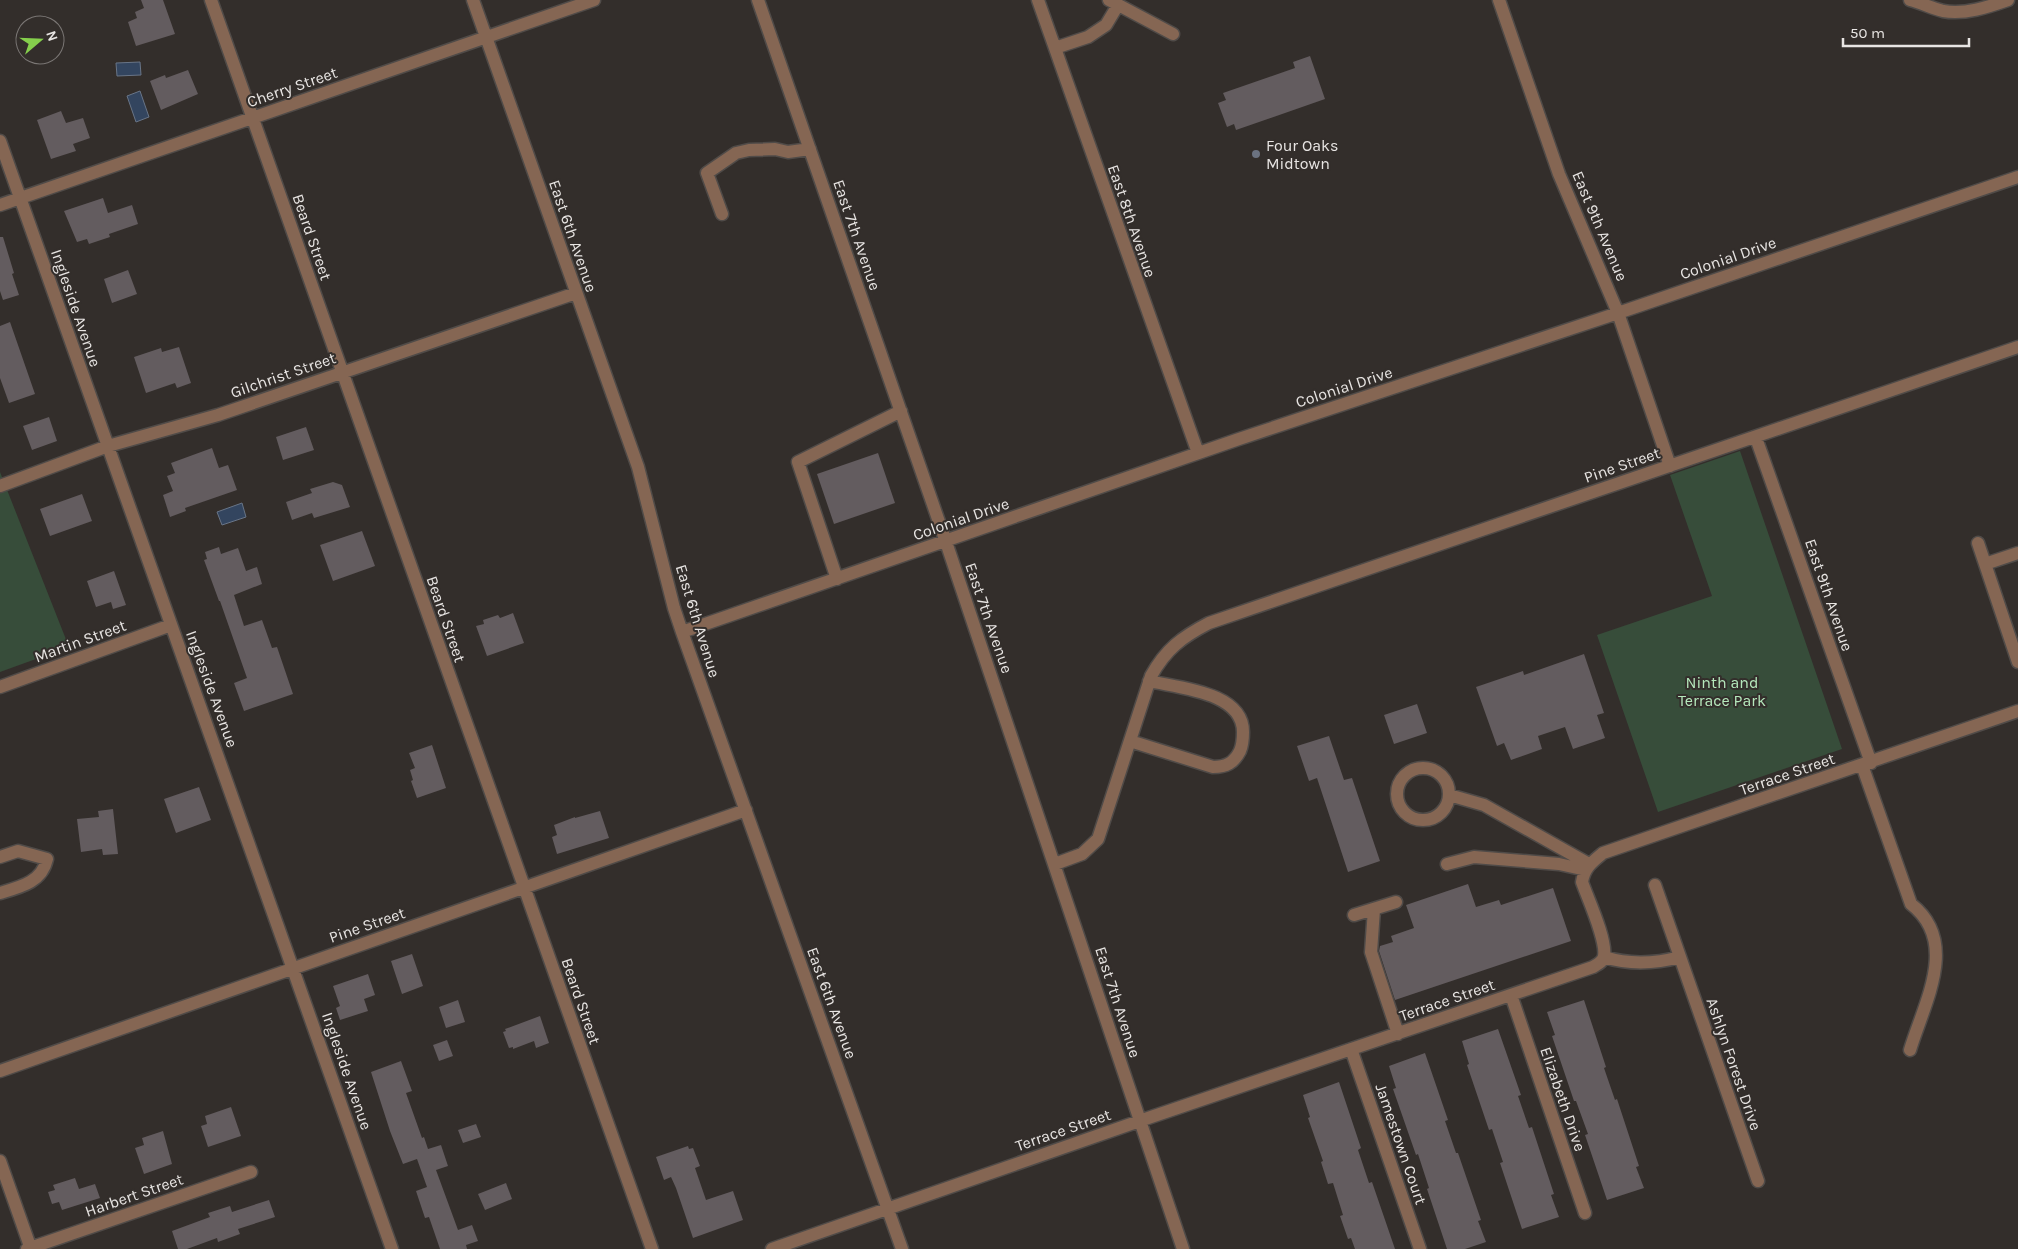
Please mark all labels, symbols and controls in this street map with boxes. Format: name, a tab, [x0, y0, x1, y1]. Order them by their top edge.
north arrow	[15, 15, 65, 65]
scale bar	[1843, 15, 1969, 47]
text: 50 m	[1850, 24, 1885, 42]
text: N	[42, 28, 61, 43]
street label: Cherry Street	[244, 63, 340, 111]
place label: Four Oaks Midtown	[1266, 136, 1339, 173]
marker: Four Oaks Midtown	[1250, 148, 1262, 160]
street label: East 8th Avenue	[1104, 162, 1160, 280]
street label: East 9th Avenue	[1568, 168, 1632, 284]
street label: East 6th Avenue	[545, 177, 601, 295]
street label: East 7th Avenue	[829, 177, 885, 293]
street label: Beard Street	[288, 191, 336, 283]
street label: Colonial Drive	[1677, 233, 1779, 283]
street label: Ingleside Avenue	[47, 247, 105, 369]
street label: Gilchrist Street	[228, 348, 338, 402]
street label: Colonial Drive	[1293, 362, 1395, 412]
street label: Pine Street	[1581, 443, 1663, 487]
street label: Colonial Drive	[910, 494, 1012, 544]
street label: East 9th Avenue	[1801, 536, 1857, 654]
street label: East 7th Avenue	[961, 560, 1017, 676]
street label: East 6th Avenue	[672, 562, 724, 680]
street label: Beard Street	[422, 573, 470, 665]
street label: Martin Street	[31, 616, 129, 666]
street label: Ingleside Avenue	[182, 628, 242, 750]
park label: Ninth and Terrace Park	[1678, 673, 1766, 710]
street label: Terrace Street	[1737, 749, 1837, 799]
street label: Pine Street	[326, 903, 408, 947]
street label: East 7th Avenue	[1091, 944, 1145, 1060]
street label: East 6th Avenue	[803, 945, 861, 1061]
street label: Beard Street	[557, 955, 605, 1047]
street label: Terrace Street	[1397, 975, 1497, 1025]
street label: Ashlyn Forest Drive	[1702, 995, 1766, 1133]
street label: Ingleside Avenue	[318, 1010, 376, 1132]
street label: Elizabeth Drive	[1536, 1044, 1590, 1154]
street label: Jamestown Court	[1371, 1081, 1431, 1207]
street label: Terrace Street	[1013, 1105, 1113, 1155]
street label: Harbert Street	[82, 1169, 186, 1221]

